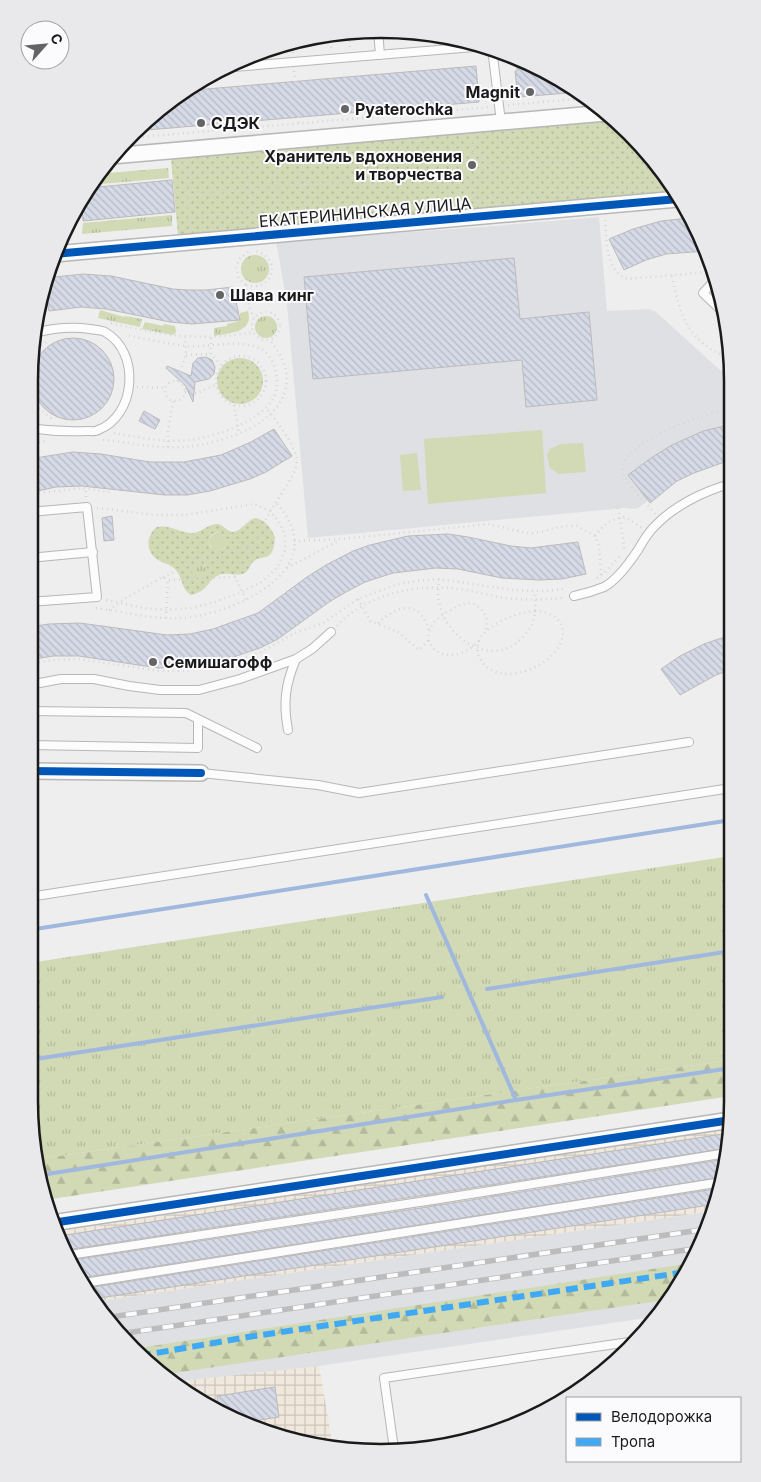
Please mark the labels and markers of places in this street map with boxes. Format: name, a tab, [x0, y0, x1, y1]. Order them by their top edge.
place label: Magnit	[466, 82, 520, 102]
marker: Magnit	[524, 86, 536, 98]
place label: Pyaterochka	[355, 99, 453, 119]
marker: Pyaterochka	[339, 103, 351, 115]
place label: СДЭК	[211, 113, 261, 133]
marker: СДЭК	[195, 117, 207, 129]
place label: Хранитель вдохновения и творчества	[264, 146, 462, 184]
marker: Хранитель вдохновения и творчества	[466, 159, 478, 171]
place label: Шава кинг	[230, 285, 314, 305]
marker: Шава кинг	[214, 289, 226, 301]
place label: Семишагофф	[163, 652, 272, 672]
marker: Семишагофф	[147, 656, 159, 668]

